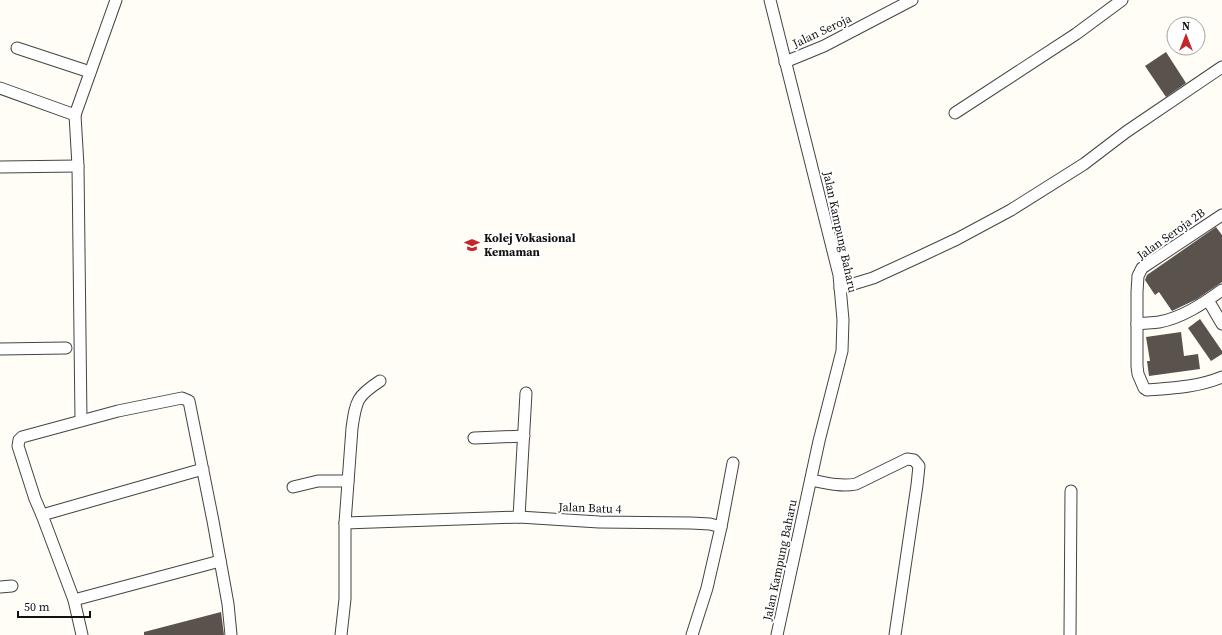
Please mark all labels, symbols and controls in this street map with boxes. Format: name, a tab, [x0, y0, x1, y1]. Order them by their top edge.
street label: Jalan Seroja	[789, 10, 855, 52]
north arrow	[1166, 16, 1206, 56]
text: N	[1182, 19, 1190, 34]
street label: Jalan Kampung Baharu	[819, 169, 861, 294]
street label: Jalan Seroja 2B	[1133, 204, 1208, 264]
place label: Kolej Vokasional Kemaman	[484, 230, 576, 260]
school or university icon: Kolej Vokasional Kemaman	[463, 236, 481, 254]
street label: Jalan Kampung Baharu	[759, 498, 801, 623]
street label: Jalan Batu 4	[557, 499, 622, 517]
scale bar	[18, 593, 90, 619]
text: 50 m	[24, 599, 50, 615]

